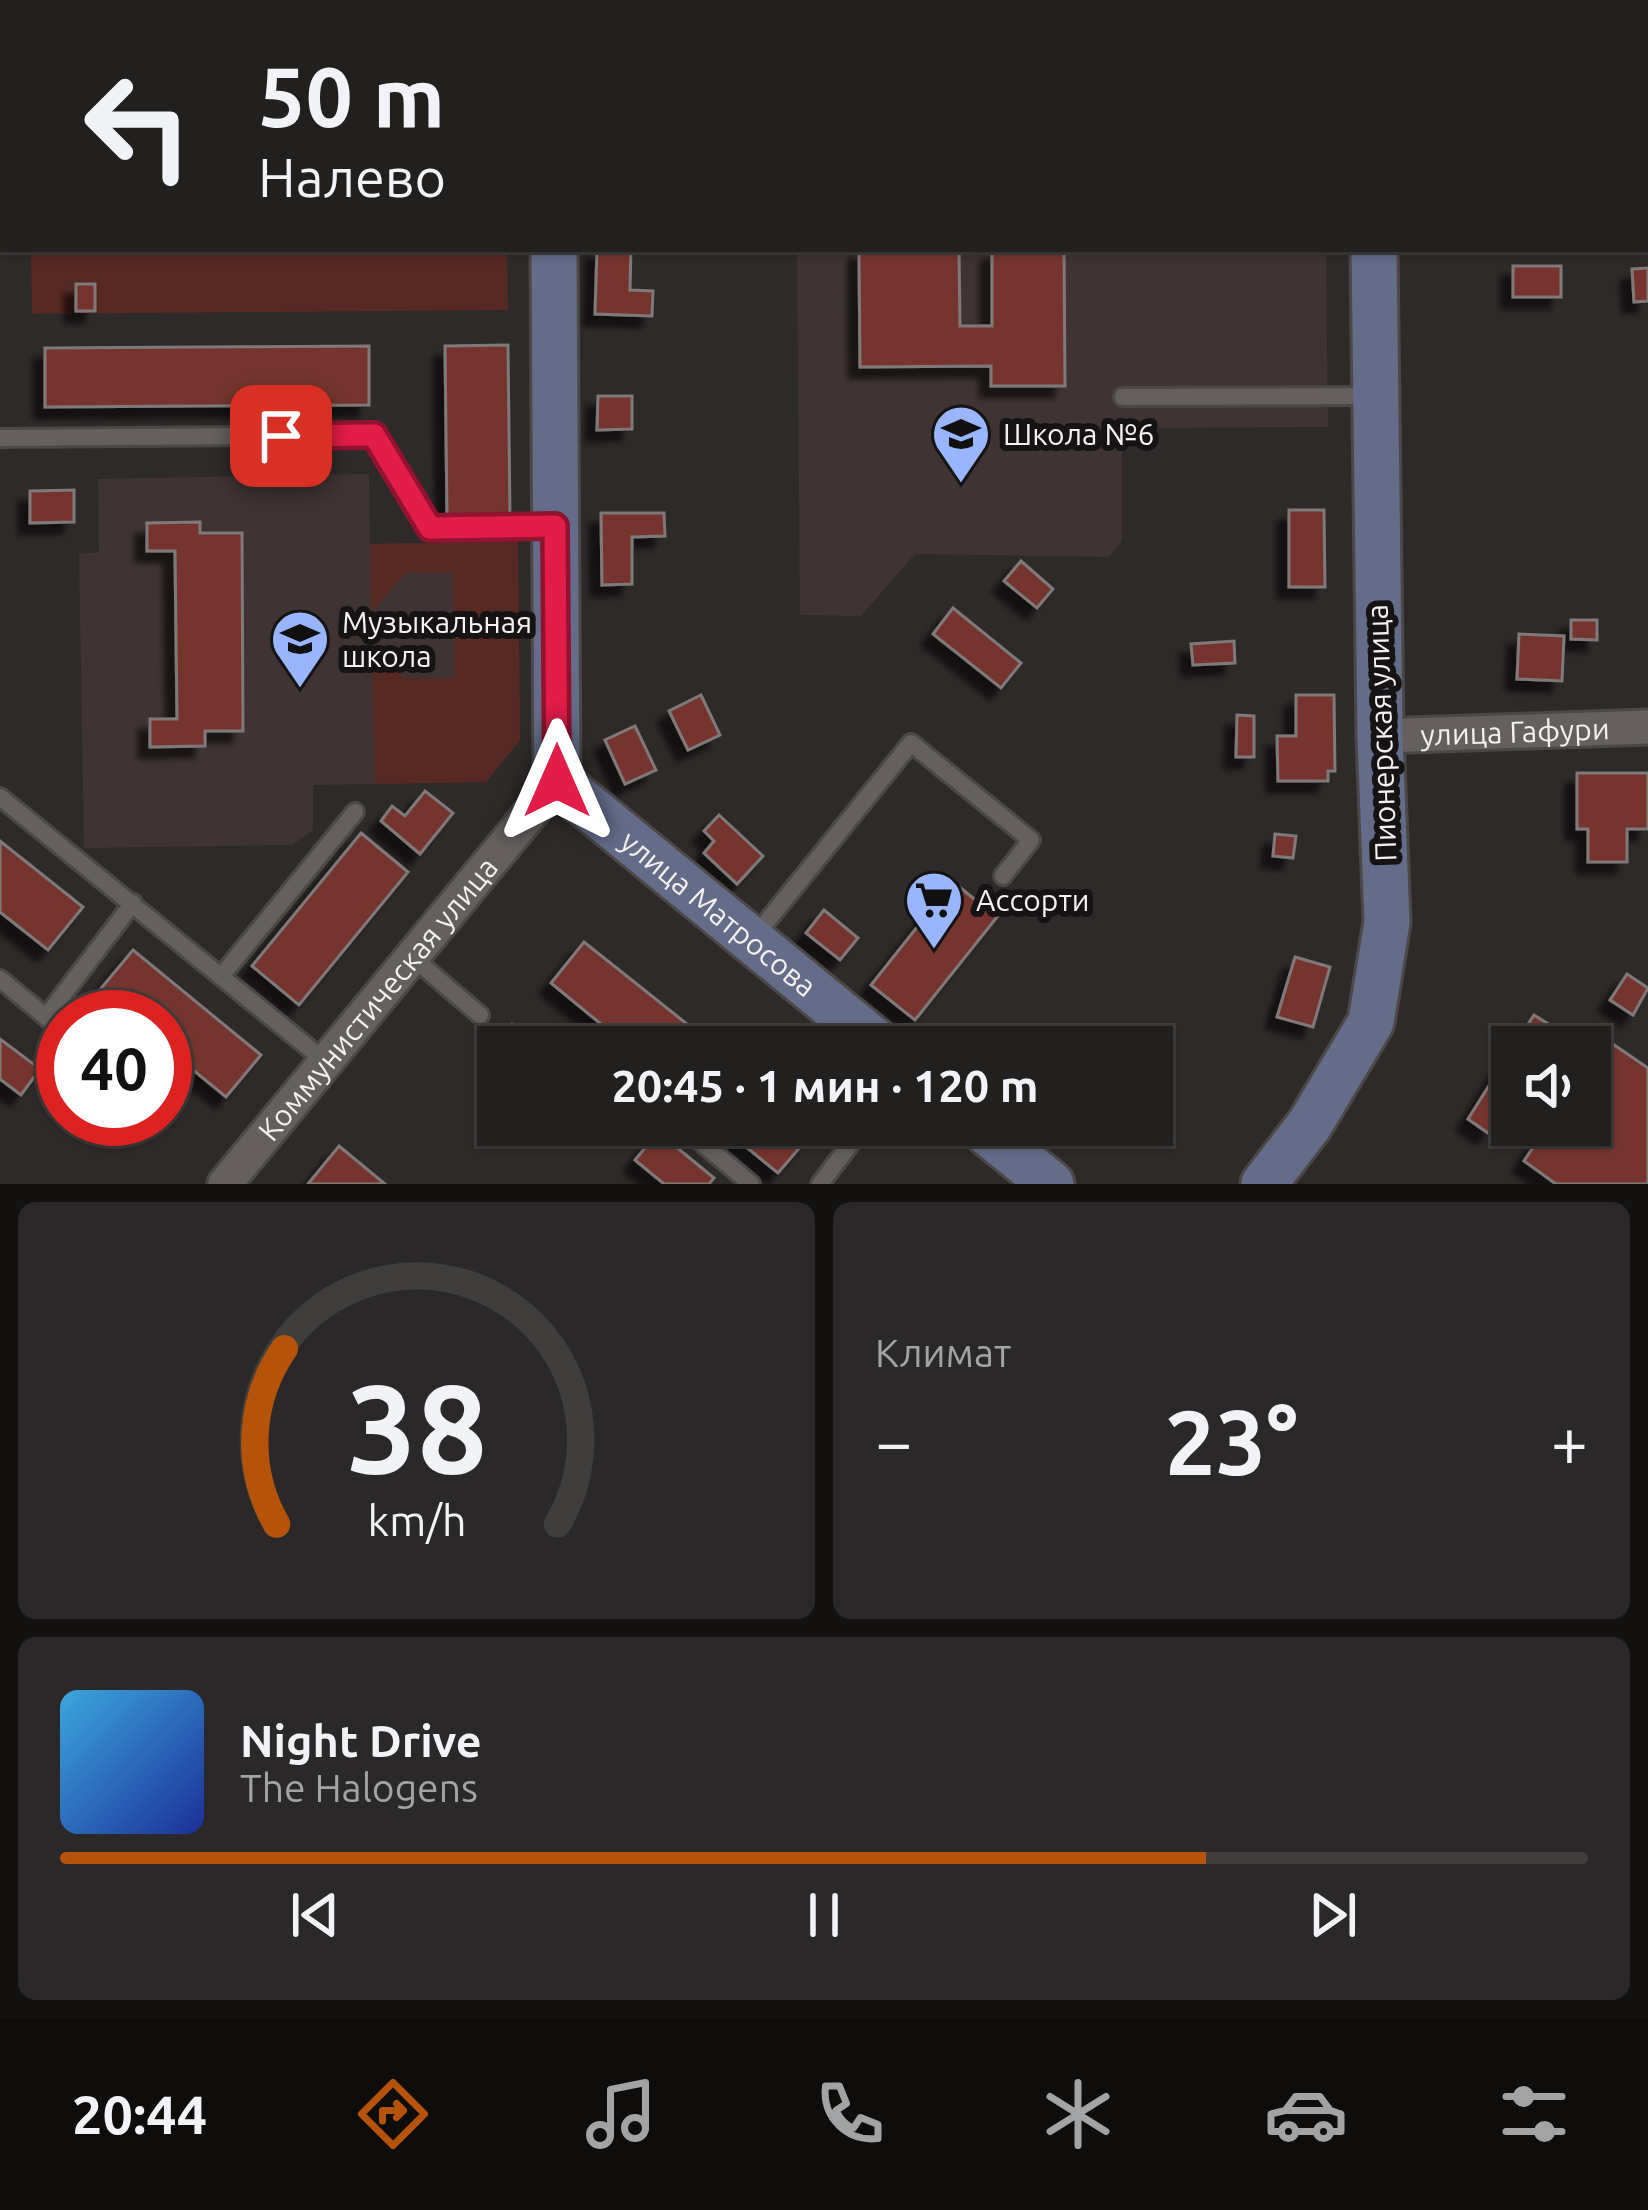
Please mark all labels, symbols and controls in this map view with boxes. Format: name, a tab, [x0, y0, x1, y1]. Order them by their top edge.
icon: left	[60, 48, 216, 204]
text: 50 m	[258, 49, 445, 143]
text: Налево	[258, 147, 446, 207]
pin	[230, 385, 332, 487]
icon: arrive	[248, 403, 314, 469]
school or university icon: Школа №6	[930, 403, 992, 485]
place label: Школа №6	[1003, 417, 1154, 451]
street label: Пионерская улица	[1360, 604, 1402, 862]
place label: Музыкальная школа	[342, 605, 532, 673]
school or university icon: Музыкальная школа	[269, 608, 331, 690]
street label: улица Гафури	[1420, 711, 1610, 752]
position arrow	[494, 718, 620, 844]
street label: улица Матросова	[614, 823, 823, 1003]
street label: Коммунистическая улица	[251, 850, 504, 1147]
supermarket icon: Ассорти	[903, 869, 965, 951]
place label: Ассорти	[976, 883, 1090, 917]
speed limit sign: 40	[36, 990, 192, 1146]
map controls	[1491, 1026, 1611, 1146]
button: sound	[1491, 1026, 1611, 1146]
text: 20:45 · 1 мин · 120 m	[611, 1060, 1039, 1111]
text: Климат	[875, 1331, 1011, 1374]
text: 38	[346, 1357, 487, 1497]
text: 23°	[1165, 1391, 1298, 1492]
text: −	[875, 1404, 912, 1478]
text: +	[1551, 1404, 1588, 1478]
text: km/h	[367, 1495, 466, 1543]
text: Night Drive	[240, 1715, 482, 1766]
text: The Halogens	[240, 1766, 478, 1809]
icon: previous	[282, 1882, 348, 1948]
icon: pause	[791, 1882, 857, 1948]
icon: next	[1300, 1882, 1366, 1948]
icon: directions	[351, 2072, 435, 2156]
icon: music	[579, 2072, 663, 2156]
icon: phone	[808, 2072, 892, 2156]
icon: climate	[1036, 2072, 1120, 2156]
icon: car	[1264, 2072, 1348, 2156]
icon: filters	[1492, 2072, 1576, 2156]
text: 20:44	[72, 2084, 207, 2144]

